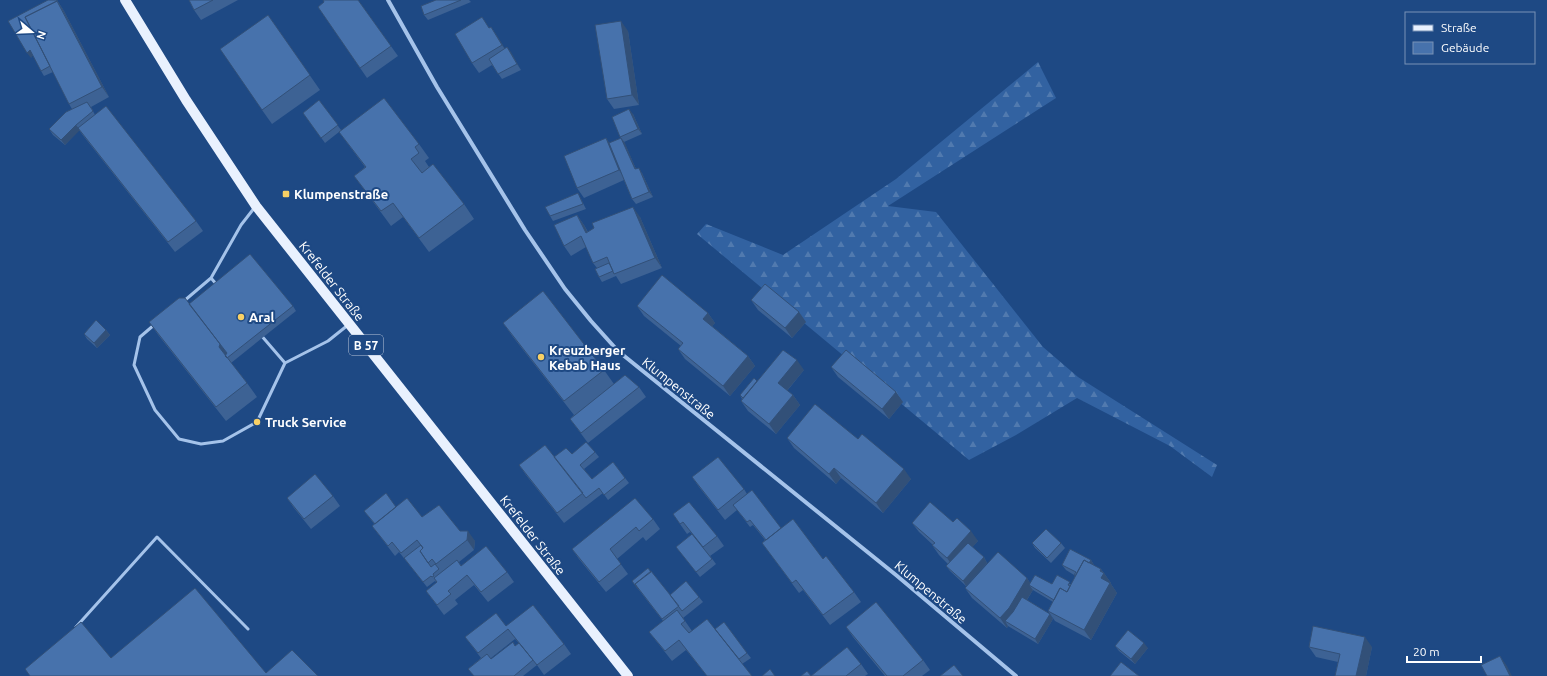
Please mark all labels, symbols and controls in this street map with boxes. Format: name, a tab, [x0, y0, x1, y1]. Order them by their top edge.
north arrow	[12, 12, 52, 52]
legend	[1405, 12, 1535, 64]
text: Straße	[1441, 21, 1477, 34]
text: N	[34, 29, 48, 41]
text: Gebäude	[1441, 41, 1489, 54]
place label: Klumpenstraße	[294, 187, 388, 201]
marker: Klumpenstraße	[281, 189, 291, 199]
street label: Krefelder Straße	[297, 239, 367, 323]
place label: Aral	[249, 310, 274, 324]
marker: Aral	[236, 312, 246, 322]
road number: B 57	[349, 335, 383, 355]
place label: Kreuzberger Kebab Haus	[549, 343, 626, 372]
marker: Kreuzberger Kebab Haus	[536, 352, 546, 362]
street label: Klumpenstraße	[640, 354, 718, 422]
place label: Truck Service	[265, 415, 347, 429]
marker: Truck Service	[252, 417, 262, 427]
street label: Krefelder Straße	[498, 493, 568, 577]
street label: Klumpenstraße	[892, 558, 970, 626]
scale bar	[1407, 638, 1481, 664]
text: 20 m	[1413, 645, 1440, 658]

